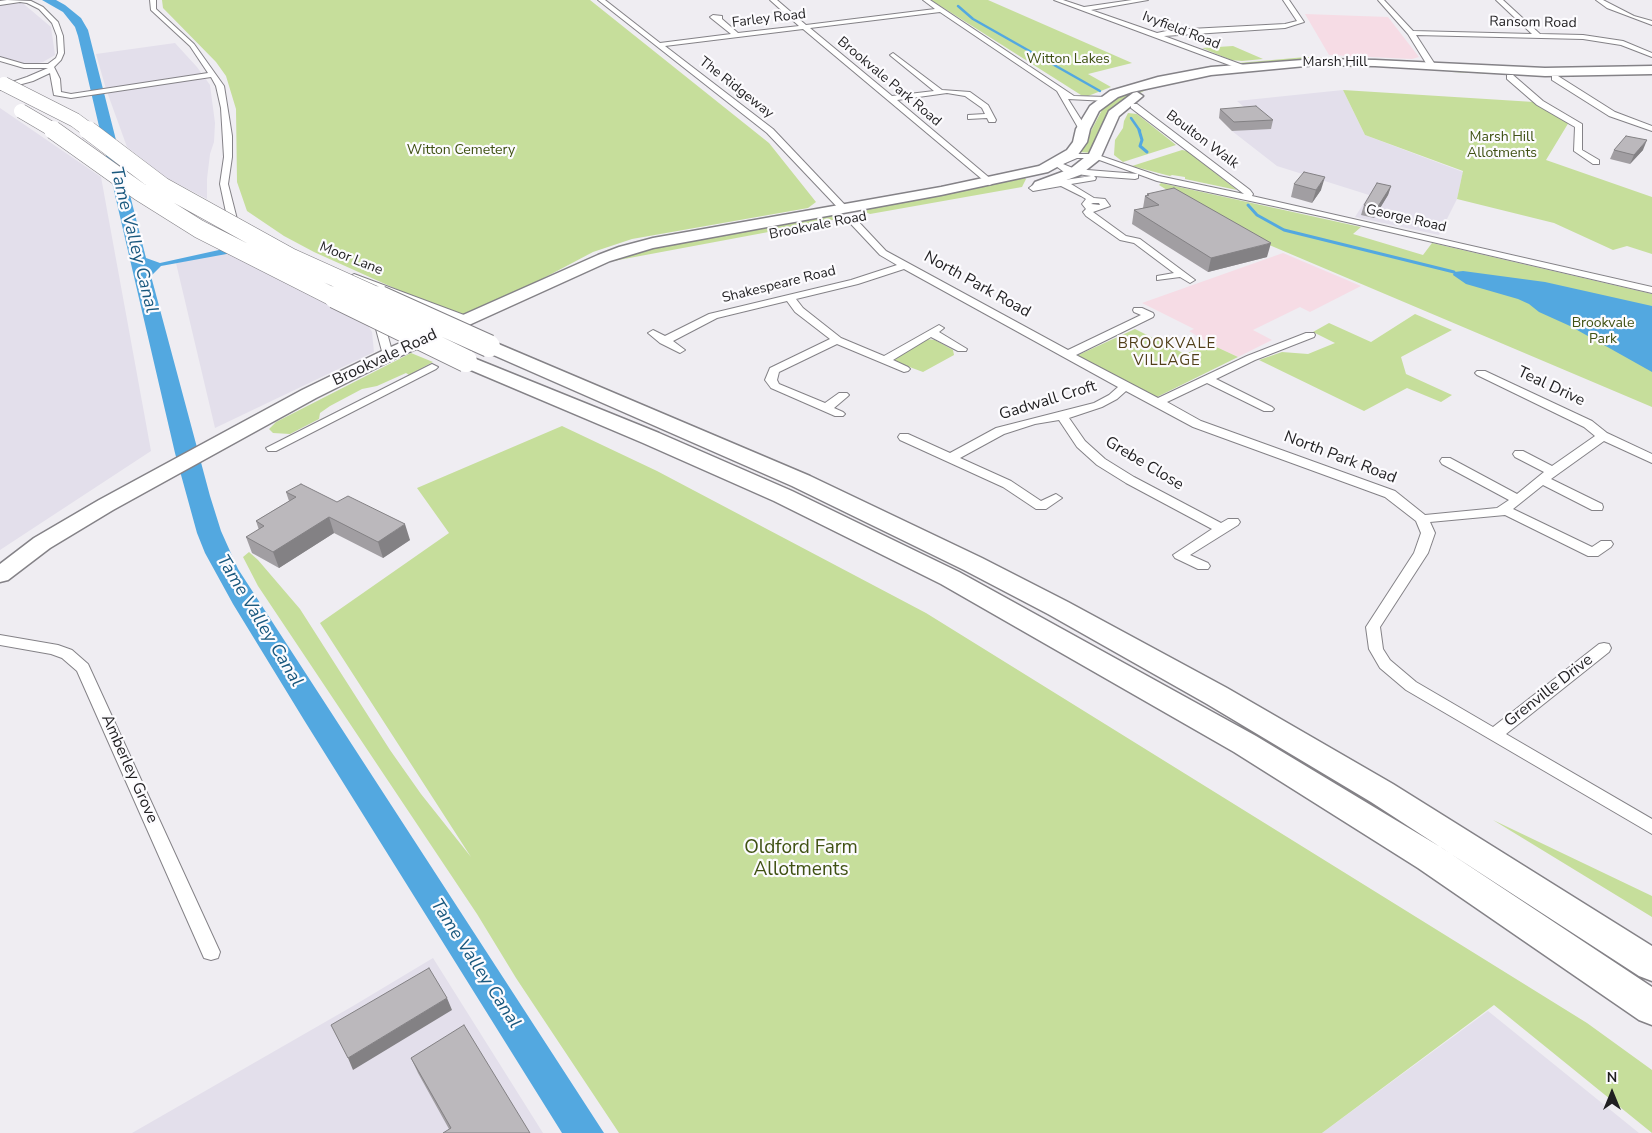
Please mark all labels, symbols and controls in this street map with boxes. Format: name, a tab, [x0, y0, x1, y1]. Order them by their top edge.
street label: Farley Road	[731, 6, 807, 32]
street label: Ivyfield Road	[1140, 8, 1222, 54]
street label: Ransom Road	[1489, 14, 1577, 32]
street label: Brookvale Park Road	[834, 34, 944, 130]
park label: Witton Lakes	[1026, 52, 1110, 68]
street label: The Ridgeway	[695, 54, 777, 122]
street label: Marsh Hill	[1303, 55, 1367, 71]
street label: Boulton Walk	[1162, 107, 1242, 173]
park label: Marsh Hill Allotments	[1467, 130, 1537, 162]
park label: Witton Cemetery	[407, 143, 515, 159]
water label: Tame Valley Canal	[104, 165, 162, 315]
street label: George Road	[1364, 202, 1448, 236]
street label: Brookvale Road	[768, 208, 868, 244]
street label: Moor Lane	[317, 239, 385, 279]
street label: North Park Road	[920, 248, 1034, 322]
street label: Shakespeare Road	[720, 263, 838, 307]
park label: Brookvale Park	[1572, 316, 1634, 348]
street label: Brookvale Road	[330, 325, 440, 391]
district label: BROOKVALE VILLAGE	[1117, 335, 1217, 370]
street label: Teal Drive	[1514, 363, 1588, 411]
street label: Gadwall Croft	[997, 377, 1099, 425]
street label: North Park Road	[1281, 428, 1399, 488]
street label: Grebe Close	[1101, 433, 1187, 495]
water label: Tame Valley Canal	[211, 551, 307, 691]
street label: Grenville Drive	[1501, 651, 1597, 731]
street label: Amberley Grove	[96, 712, 162, 826]
park label: Oldford Farm Allotments	[744, 837, 858, 881]
water label: Tame Valley Canal	[425, 895, 525, 1033]
north arrow	[1587, 1068, 1637, 1118]
text: N	[1607, 1068, 1617, 1087]

